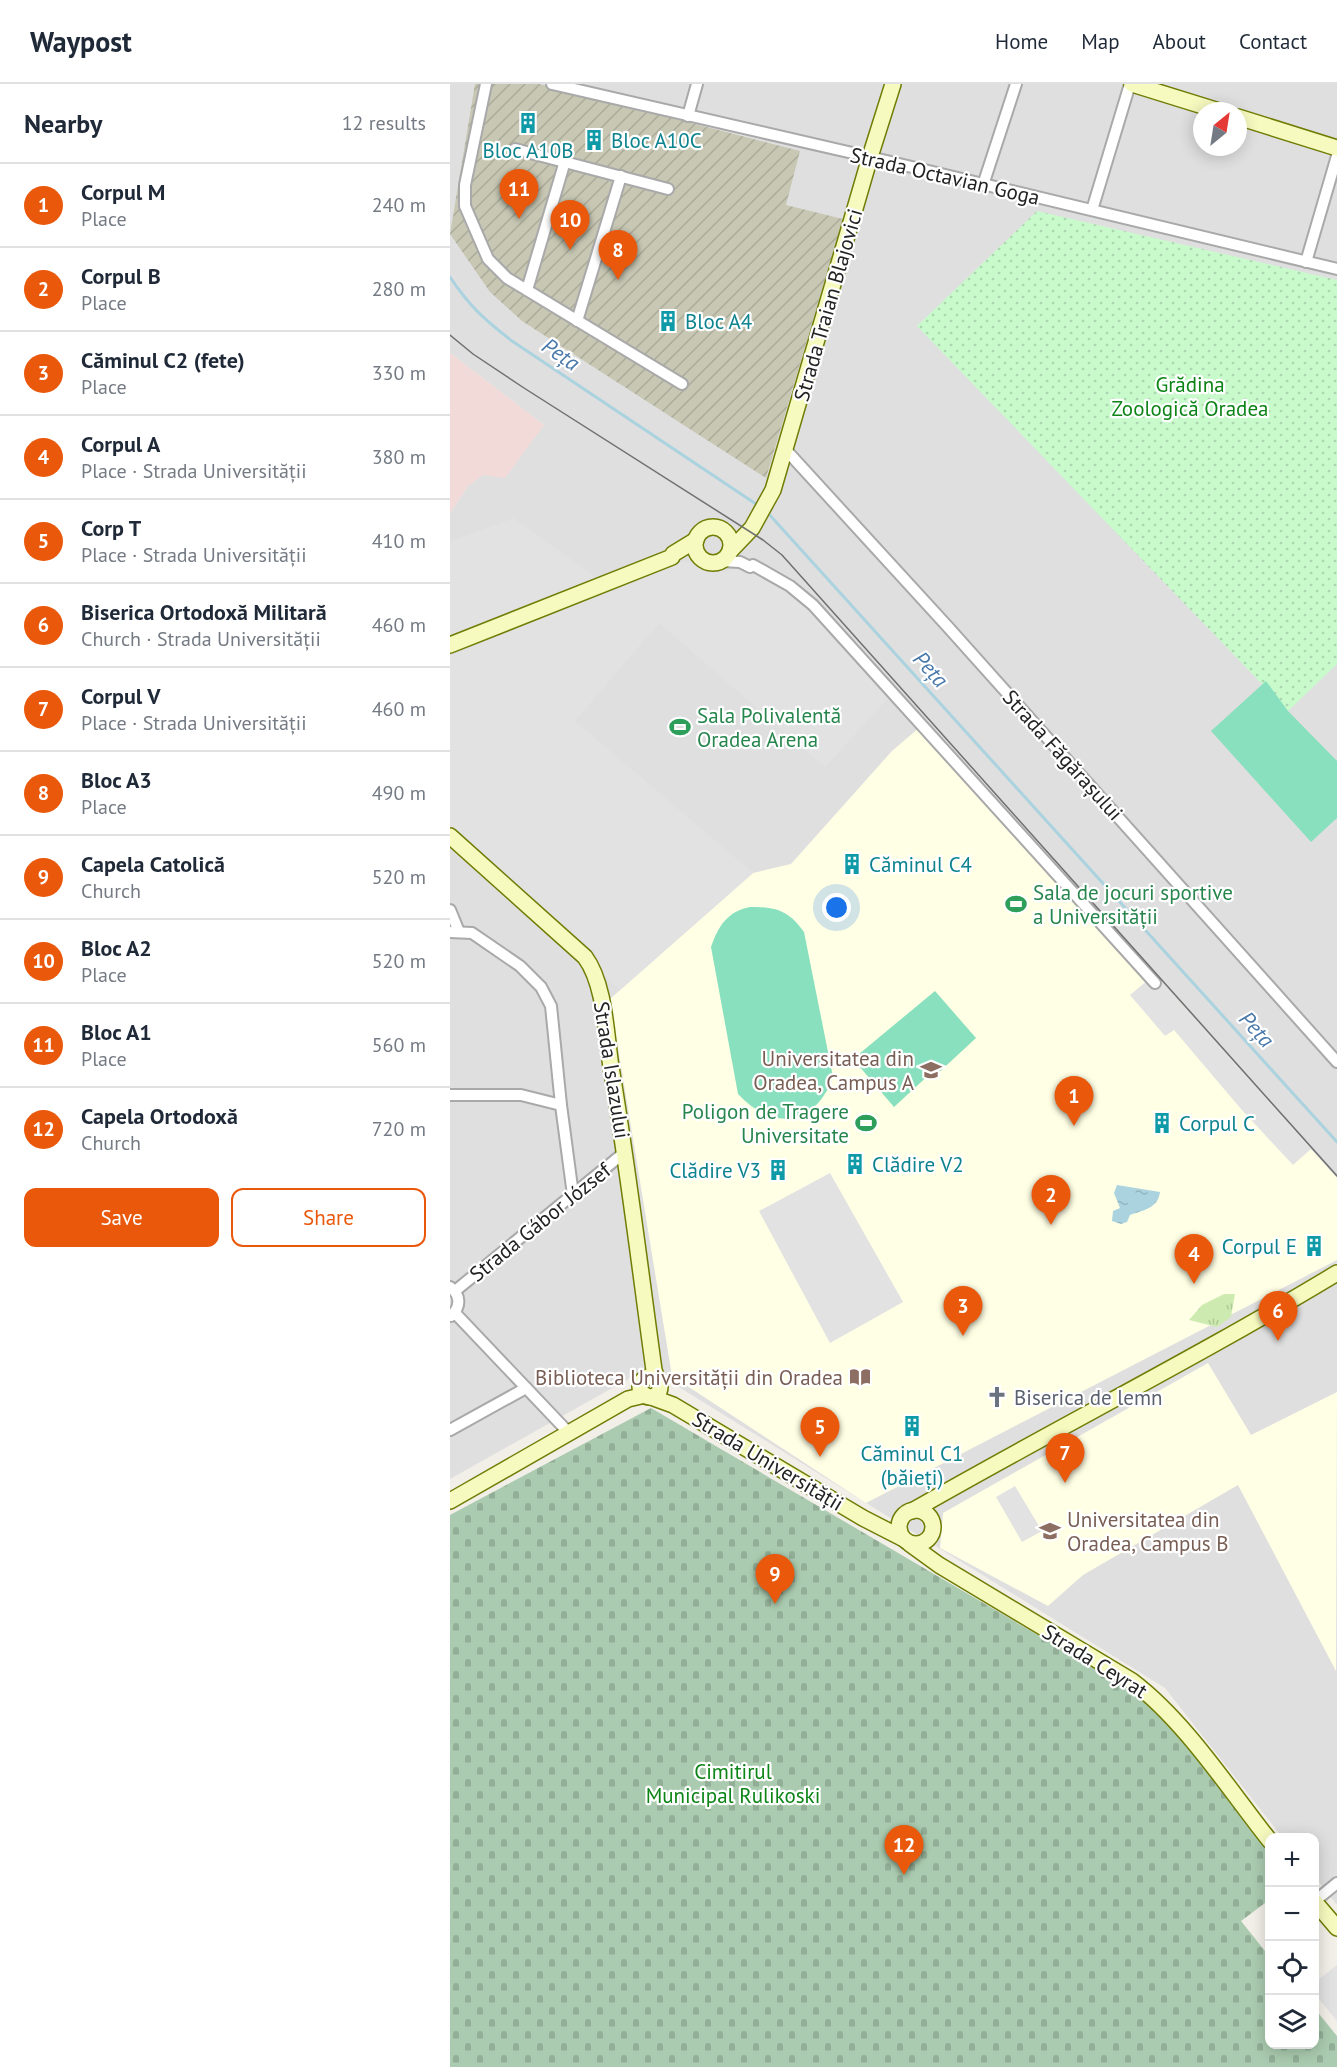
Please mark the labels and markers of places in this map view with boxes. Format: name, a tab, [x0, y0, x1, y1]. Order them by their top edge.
building icon: Bloc A10B	[516, 111, 540, 135]
place label: Bloc A10C	[611, 127, 702, 154]
building icon: Bloc A10C	[582, 128, 606, 152]
place label: Bloc A10B	[483, 137, 574, 164]
pin: 11	[500, 170, 538, 219]
pin: 10	[550, 200, 590, 250]
pin: 8	[598, 230, 638, 280]
place label: Bloc A4	[685, 308, 752, 335]
building icon: Bloc A4	[656, 309, 680, 333]
place label: Sala Polivalentă Oradea Arena	[697, 702, 841, 753]
sports icon: Sala Polivalentă Oradea Arena	[668, 715, 692, 739]
place label: Căminul C4	[869, 851, 972, 878]
building icon: Căminul C4	[840, 852, 864, 876]
place label: Sala de jocuri sportive a Universității	[1033, 879, 1233, 930]
sports icon: Sala de jocuri sportive a Universității	[1004, 892, 1028, 916]
place label: Universitatea din Oradea, Campus A	[753, 1045, 915, 1096]
school or university icon: Universitatea din Oradea, Campus A	[919, 1058, 943, 1082]
pin: 1	[1054, 1076, 1094, 1126]
place label: Poligon de Tragere Universitate	[682, 1098, 849, 1149]
place label: Corpul C	[1179, 1110, 1255, 1137]
sports icon: Poligon de Tragere Universitate	[854, 1111, 878, 1135]
building icon: Corpul C	[1150, 1111, 1174, 1135]
place label: Clădire V2	[872, 1151, 964, 1178]
building icon: Clădire V2	[843, 1152, 867, 1176]
place label: Clădire V3	[669, 1157, 761, 1184]
building icon: Clădire V3	[766, 1158, 790, 1182]
pin: 2	[1032, 1176, 1070, 1225]
place label: Corpul E	[1222, 1233, 1297, 1260]
pin: 4	[1174, 1234, 1214, 1284]
building icon: Corpul E	[1302, 1234, 1326, 1258]
pin: 3	[944, 1286, 982, 1336]
pin: 6	[1258, 1292, 1298, 1341]
place label: Biblioteca Universității din Oradea	[535, 1364, 843, 1391]
library icon: Biblioteca Universității din Oradea	[848, 1365, 872, 1389]
place label: Biserica de lemn	[1014, 1384, 1163, 1411]
church icon: Biserica de lemn	[985, 1385, 1009, 1409]
pin: 5	[800, 1408, 839, 1457]
building icon: Căminul C1 (băieți)	[900, 1414, 924, 1438]
pin: 7	[1046, 1434, 1084, 1483]
place label: Căminul C1 (băieți)	[860, 1440, 964, 1491]
place label: Universitatea din Oradea, Campus B	[1067, 1506, 1229, 1557]
school or university icon: Universitatea din Oradea, Campus B	[1038, 1519, 1062, 1543]
pin: 9	[756, 1554, 794, 1604]
pin: 12	[884, 1826, 924, 1875]

